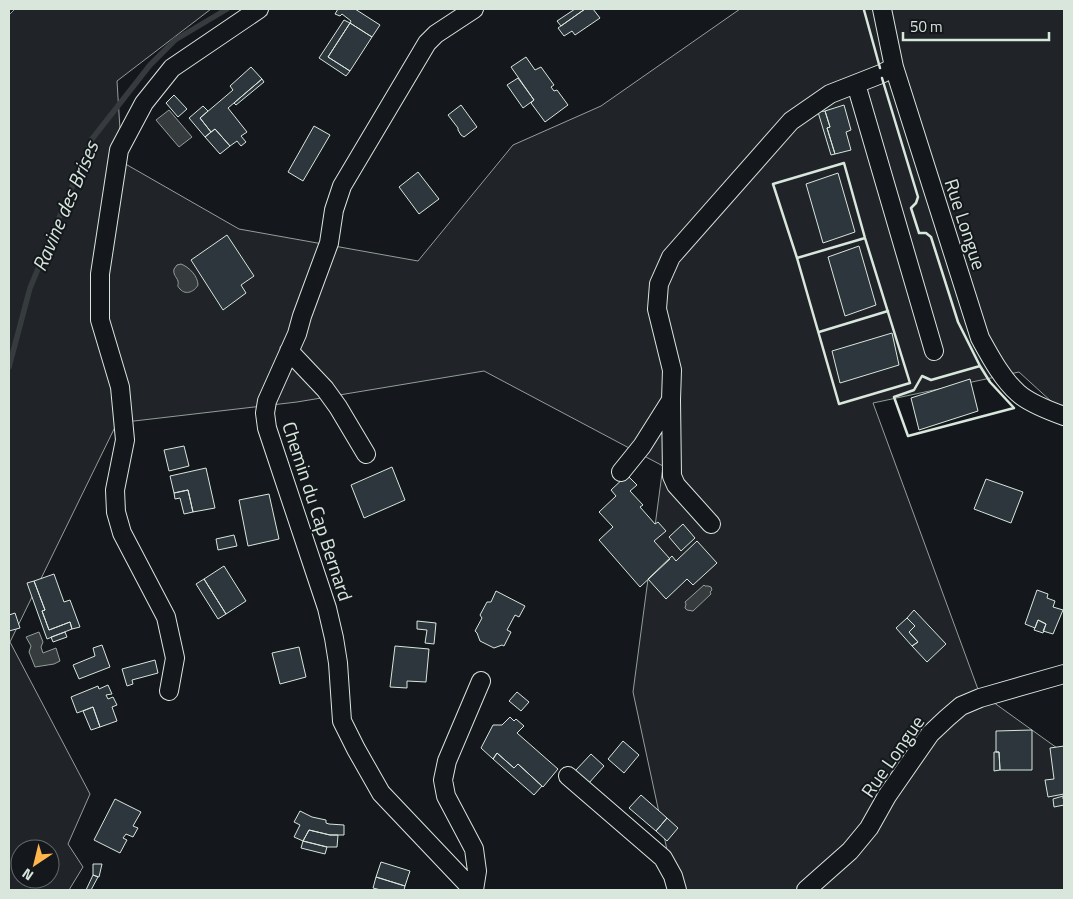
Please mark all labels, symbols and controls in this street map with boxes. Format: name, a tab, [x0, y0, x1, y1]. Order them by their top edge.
scale bar	[903, 10, 1049, 42]
text: 50 m	[910, 15, 943, 38]
water label: Ravine des Brises	[24, 135, 107, 276]
street label: Rue Longue	[938, 175, 994, 273]
street label: Chemin du Cap Bernard	[275, 418, 361, 604]
street label: Rue Longue	[853, 709, 931, 803]
north arrow	[10, 839, 60, 889]
text: N	[17, 864, 37, 886]

